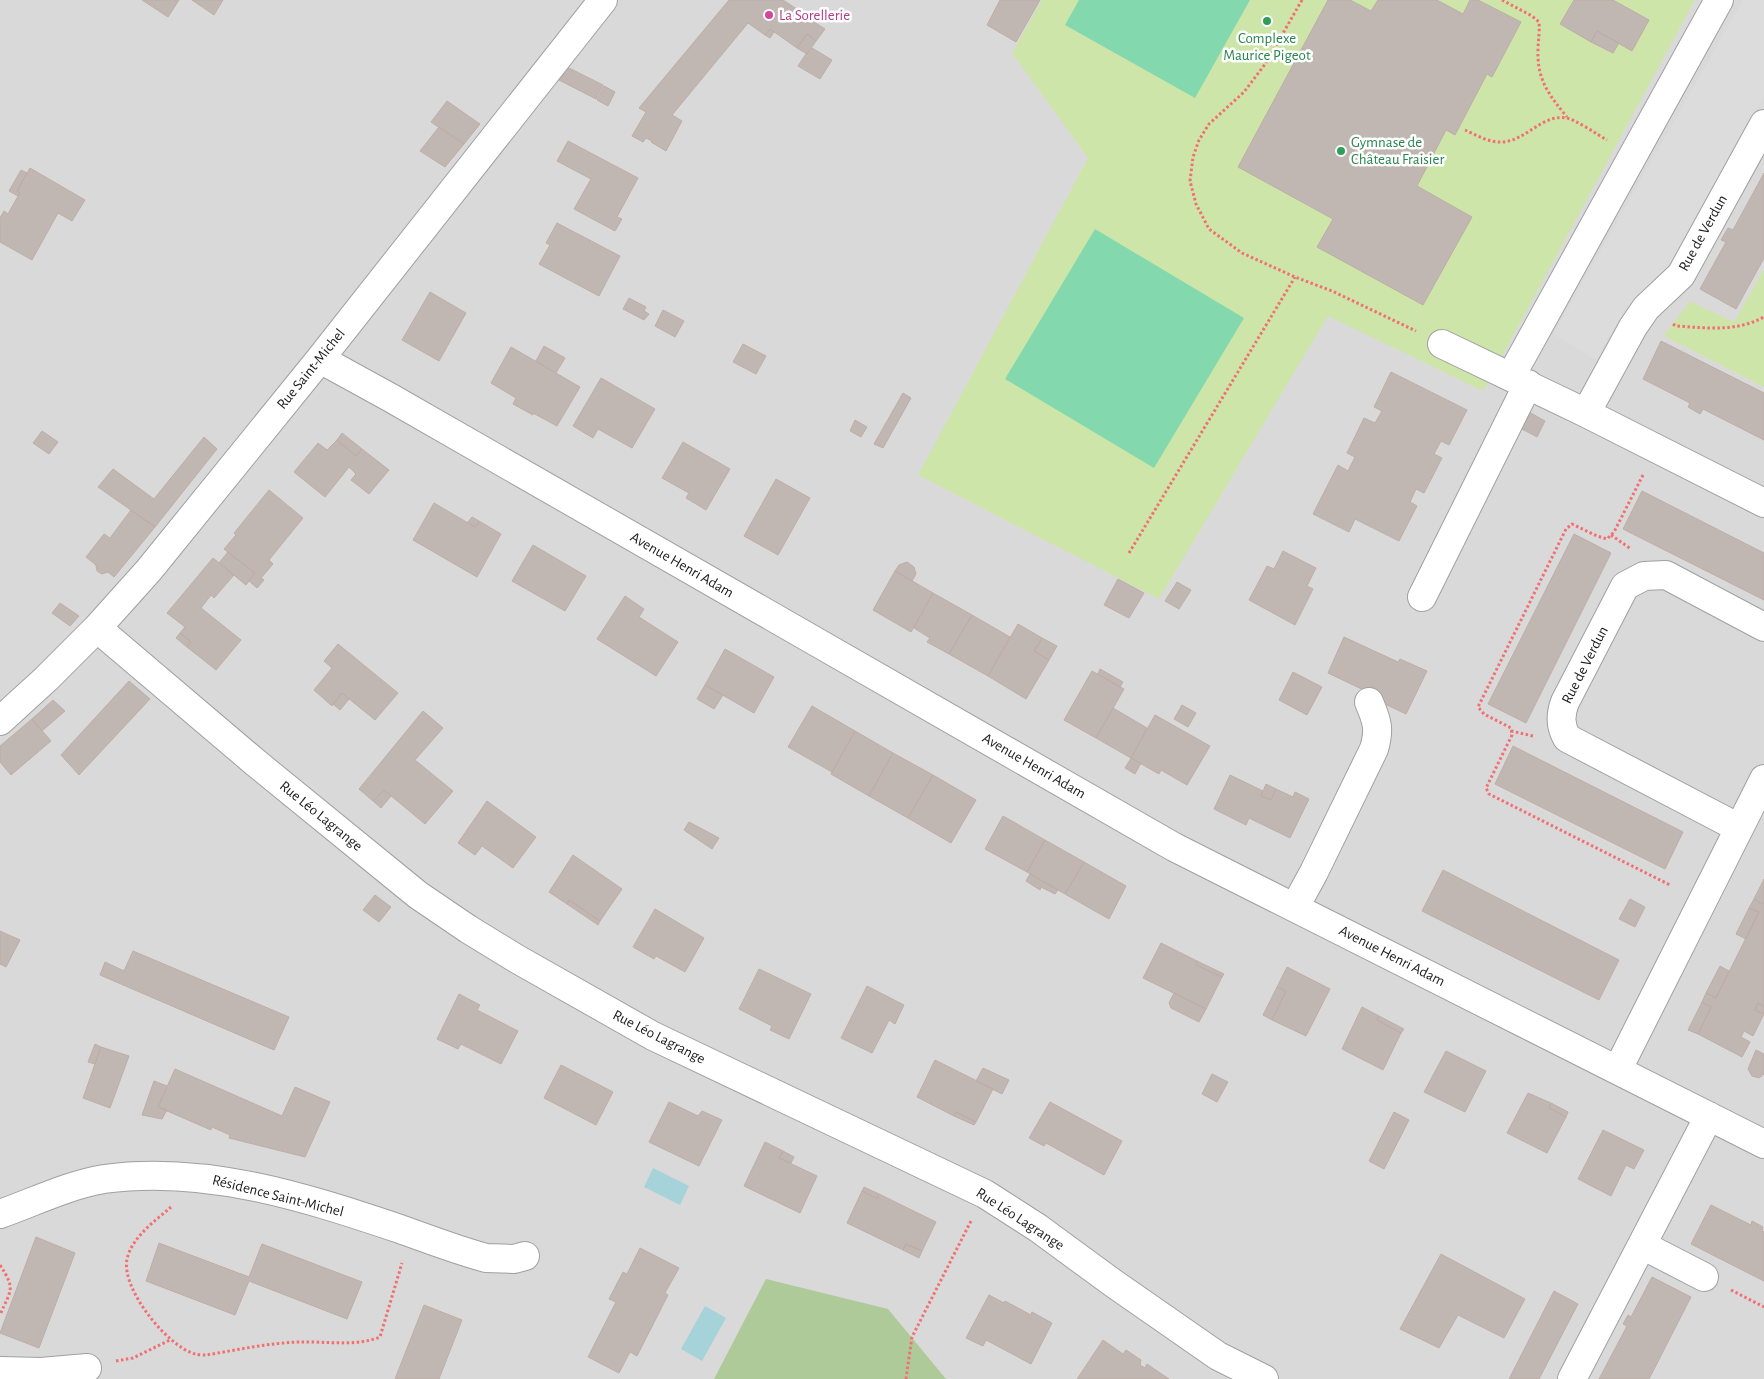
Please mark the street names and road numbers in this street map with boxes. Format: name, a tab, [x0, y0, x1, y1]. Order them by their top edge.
street label: Rue de Verdun	[1676, 192, 1730, 274]
street label: Rue Saint-Michel	[274, 326, 348, 412]
street label: Avenue Henri Adam	[628, 529, 736, 601]
street label: Rue de Verdun	[1559, 624, 1611, 706]
street label: Avenue Henri Adam	[980, 730, 1088, 802]
street label: Rue Léo Lagrange	[277, 778, 365, 854]
street label: Avenue Henri Adam	[1337, 923, 1447, 989]
street label: Rue Léo Lagrange	[610, 1007, 708, 1067]
street label: Résidence Saint-Michel	[211, 1172, 345, 1220]
street label: Rue Léo Lagrange	[973, 1185, 1067, 1253]

